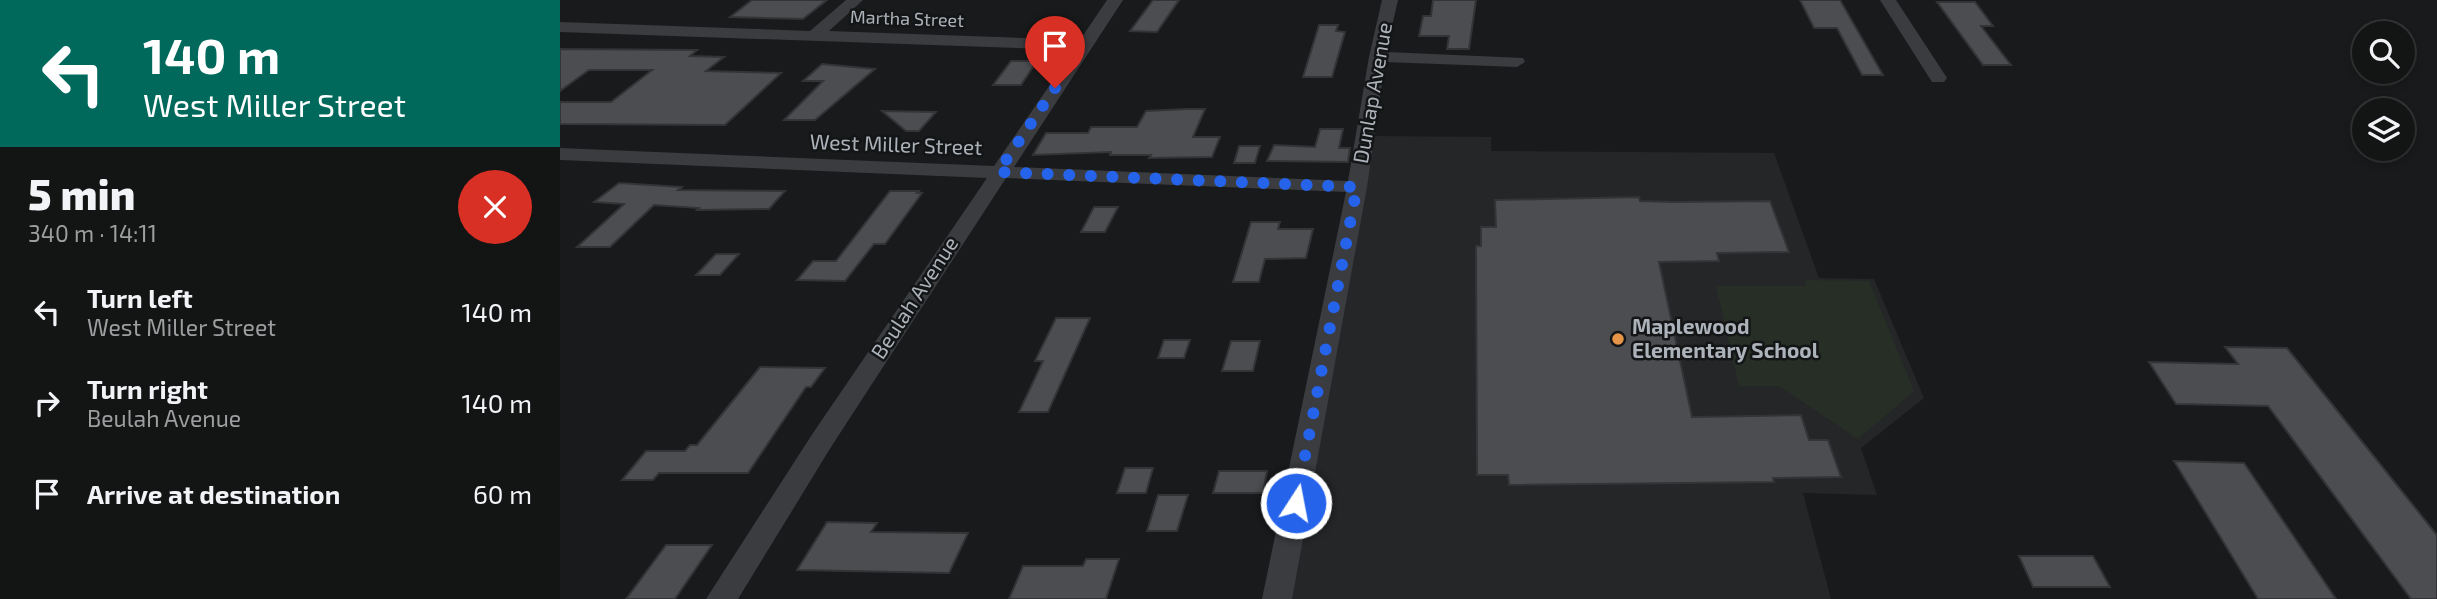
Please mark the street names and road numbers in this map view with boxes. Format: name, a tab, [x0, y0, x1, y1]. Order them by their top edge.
street label: Martha Street	[850, 5, 965, 31]
street label: Dunlap Avenue	[1347, 20, 1396, 165]
street label: West Miller Street	[809, 128, 983, 159]
street label: Beulah Avenue	[865, 231, 963, 363]

